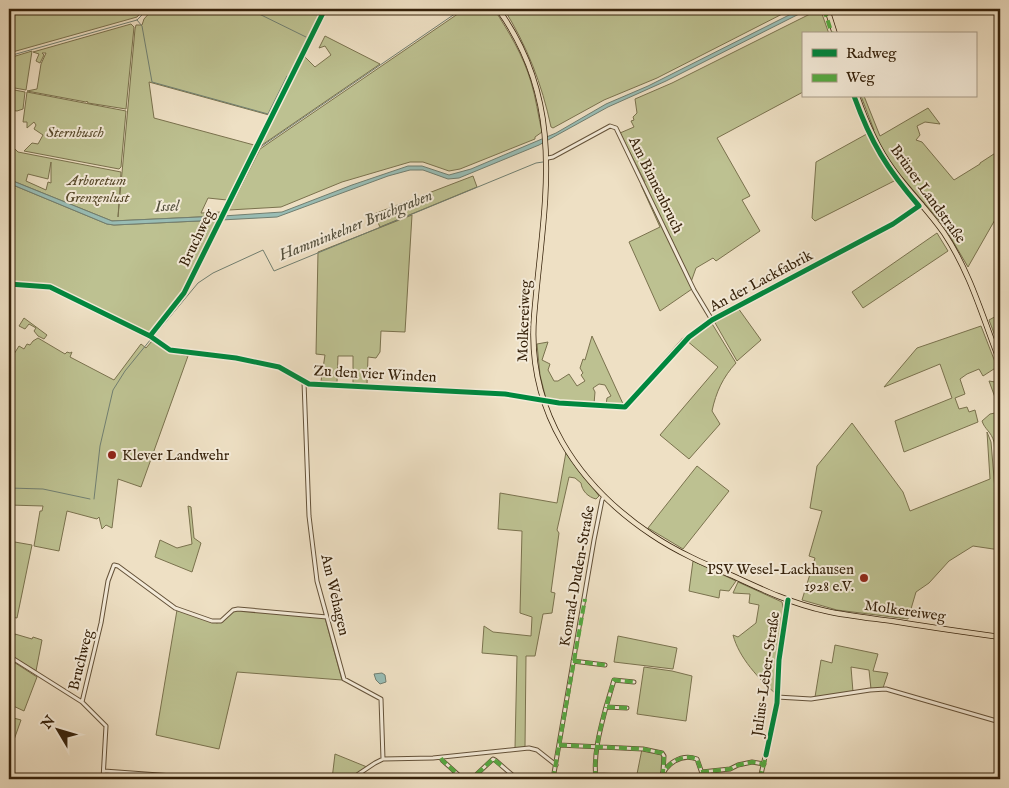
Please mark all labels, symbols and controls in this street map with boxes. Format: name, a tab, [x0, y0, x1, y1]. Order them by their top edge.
legend	[802, 32, 976, 98]
text: Radweg	[846, 44, 897, 63]
text: Weg	[846, 68, 875, 87]
park label: Sternbusch	[46, 123, 104, 142]
street label: Am Binnenbruch	[624, 133, 688, 237]
street label: Brüner Landstraße	[886, 141, 970, 247]
park label: Arboretum Grenzenlust	[65, 171, 130, 207]
water label: Hamminkelner Bruchgraben	[275, 186, 436, 266]
water label: Issel	[153, 197, 181, 217]
street label: Bruchweg	[175, 205, 220, 270]
street label: An der Lackfabrik	[705, 245, 817, 317]
street label: Molkereiweg	[513, 279, 535, 362]
street label: Zu den vier Winden	[313, 361, 437, 387]
place label: Klever Landwehr	[122, 446, 230, 465]
marker: Klever Landwehr	[106, 449, 118, 461]
street label: Konrad-Duden-Straße	[555, 504, 599, 648]
street label: Am Wehagen	[316, 551, 354, 638]
place label: PSV Wesel-Lackhausen 1928 e.V.	[707, 560, 854, 596]
marker: PSV Wesel-Lackhausen 1928 e.V.	[858, 572, 870, 584]
street label: Molkereiweg	[863, 596, 948, 626]
street label: Julius-Leber-Straße	[748, 610, 784, 740]
street label: Bruchweg	[64, 627, 98, 692]
north arrow	[32, 706, 82, 756]
text: N	[37, 712, 59, 734]

